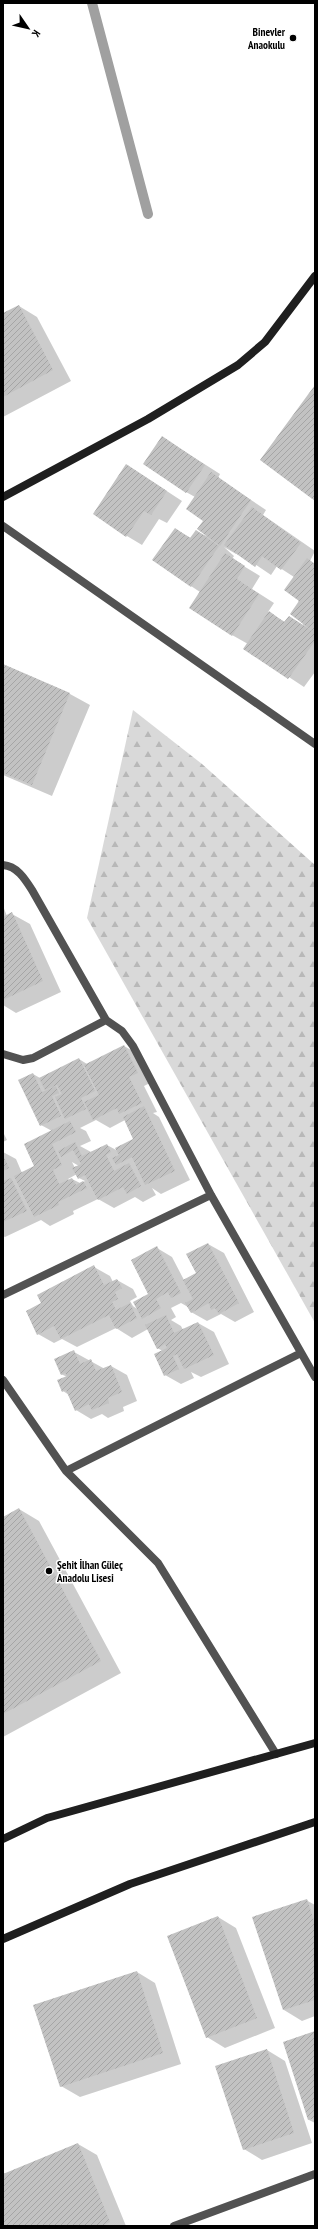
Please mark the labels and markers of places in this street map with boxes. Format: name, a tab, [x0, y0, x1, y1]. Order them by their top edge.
place label: Binevler Anaokulu	[247, 25, 286, 52]
marker: Binevler Anaokulu	[288, 33, 298, 43]
place label: Şehit İlhan Güleç Anadolu Lisesi	[56, 1558, 123, 1585]
marker: Şehit İlhan Güleç Anadolu Lisesi	[44, 1566, 54, 1576]

